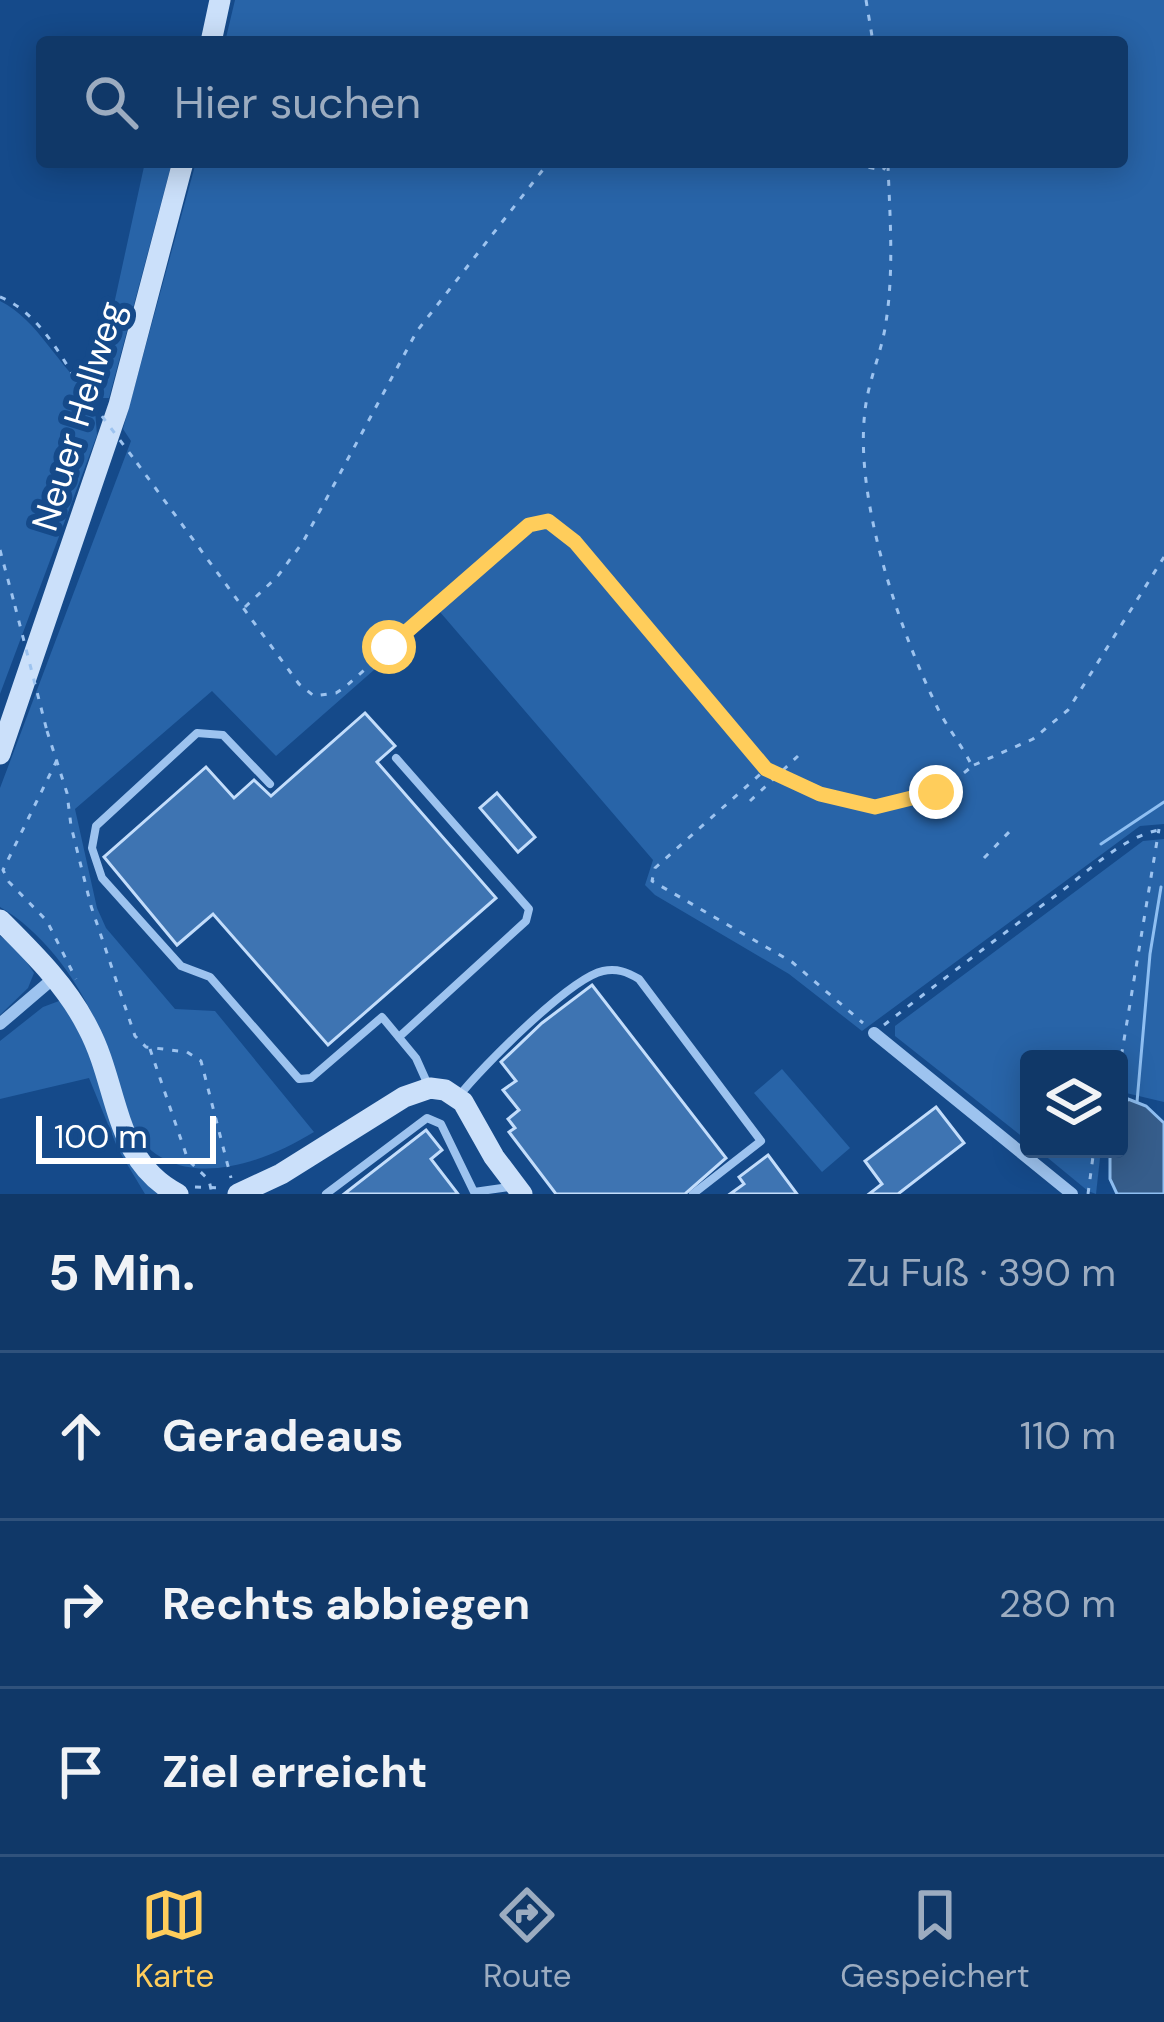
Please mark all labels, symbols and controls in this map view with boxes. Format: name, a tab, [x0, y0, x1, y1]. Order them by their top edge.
search box	[36, 36, 1128, 168]
icon: search	[78, 69, 144, 135]
text: Hier suchen	[174, 73, 421, 132]
street label: Neuer Hellweg	[21, 296, 135, 536]
route start	[362, 620, 416, 674]
route end	[909, 765, 963, 819]
map controls	[1020, 1050, 1128, 1158]
button: layers	[1020, 1050, 1128, 1158]
scale bar	[36, 1110, 216, 1163]
text: 100 m	[54, 1115, 148, 1158]
text: 5 Min.	[48, 1239, 195, 1306]
text: Zu Fuß · 390 m	[847, 1247, 1116, 1298]
icon: ahead	[48, 1403, 114, 1469]
text: Geradeaus	[162, 1406, 403, 1465]
text: 110 m	[1020, 1410, 1116, 1461]
icon: right	[48, 1571, 114, 1637]
text: Rechts abbiegen	[162, 1574, 530, 1633]
text: 280 m	[999, 1578, 1116, 1629]
icon: arrive	[48, 1739, 114, 1805]
text: Ziel erreicht	[162, 1742, 428, 1801]
tab: Karte	[134, 1882, 214, 1997]
tab: Route	[483, 1882, 571, 1997]
tab: Gespeichert	[840, 1882, 1030, 1997]

